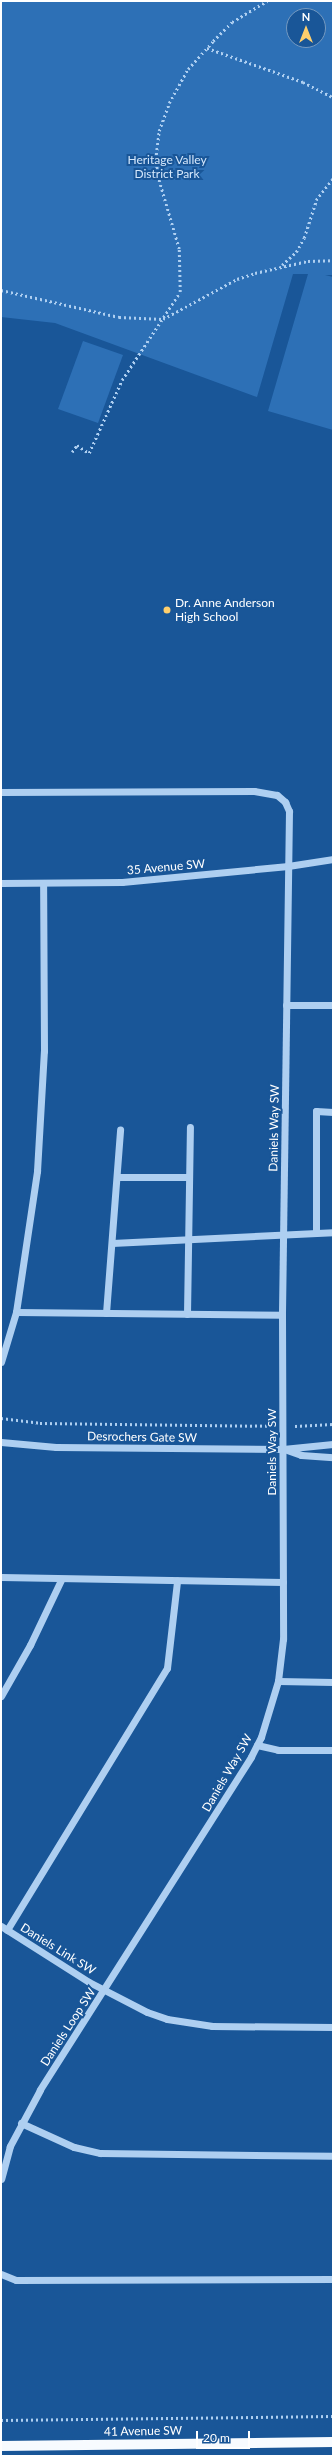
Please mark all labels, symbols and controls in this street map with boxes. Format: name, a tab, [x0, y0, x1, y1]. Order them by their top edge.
north arrow	[286, 8, 326, 48]
text: N	[302, 10, 310, 23]
park label: Heritage Valley District Park	[127, 153, 207, 181]
place label: Dr. Anne Anderson High School	[175, 596, 276, 624]
marker: Dr. Anne Anderson High School	[162, 605, 172, 615]
street label: 35 Avenue SW	[126, 856, 206, 878]
street label: Daniels Way SW	[266, 1084, 282, 1172]
street label: Daniels Way SW	[265, 1408, 279, 1496]
street label: Desrochers Gate SW	[87, 1429, 197, 1445]
street label: Daniels Way SW	[199, 1731, 255, 1815]
street label: Daniels Link SW	[18, 1920, 98, 1978]
street label: Daniels Loop SW	[37, 1985, 99, 2069]
street label: 41 Avenue SW	[104, 2423, 182, 2439]
scale bar	[198, 2423, 252, 2449]
text: 20 m	[203, 2430, 230, 2445]

